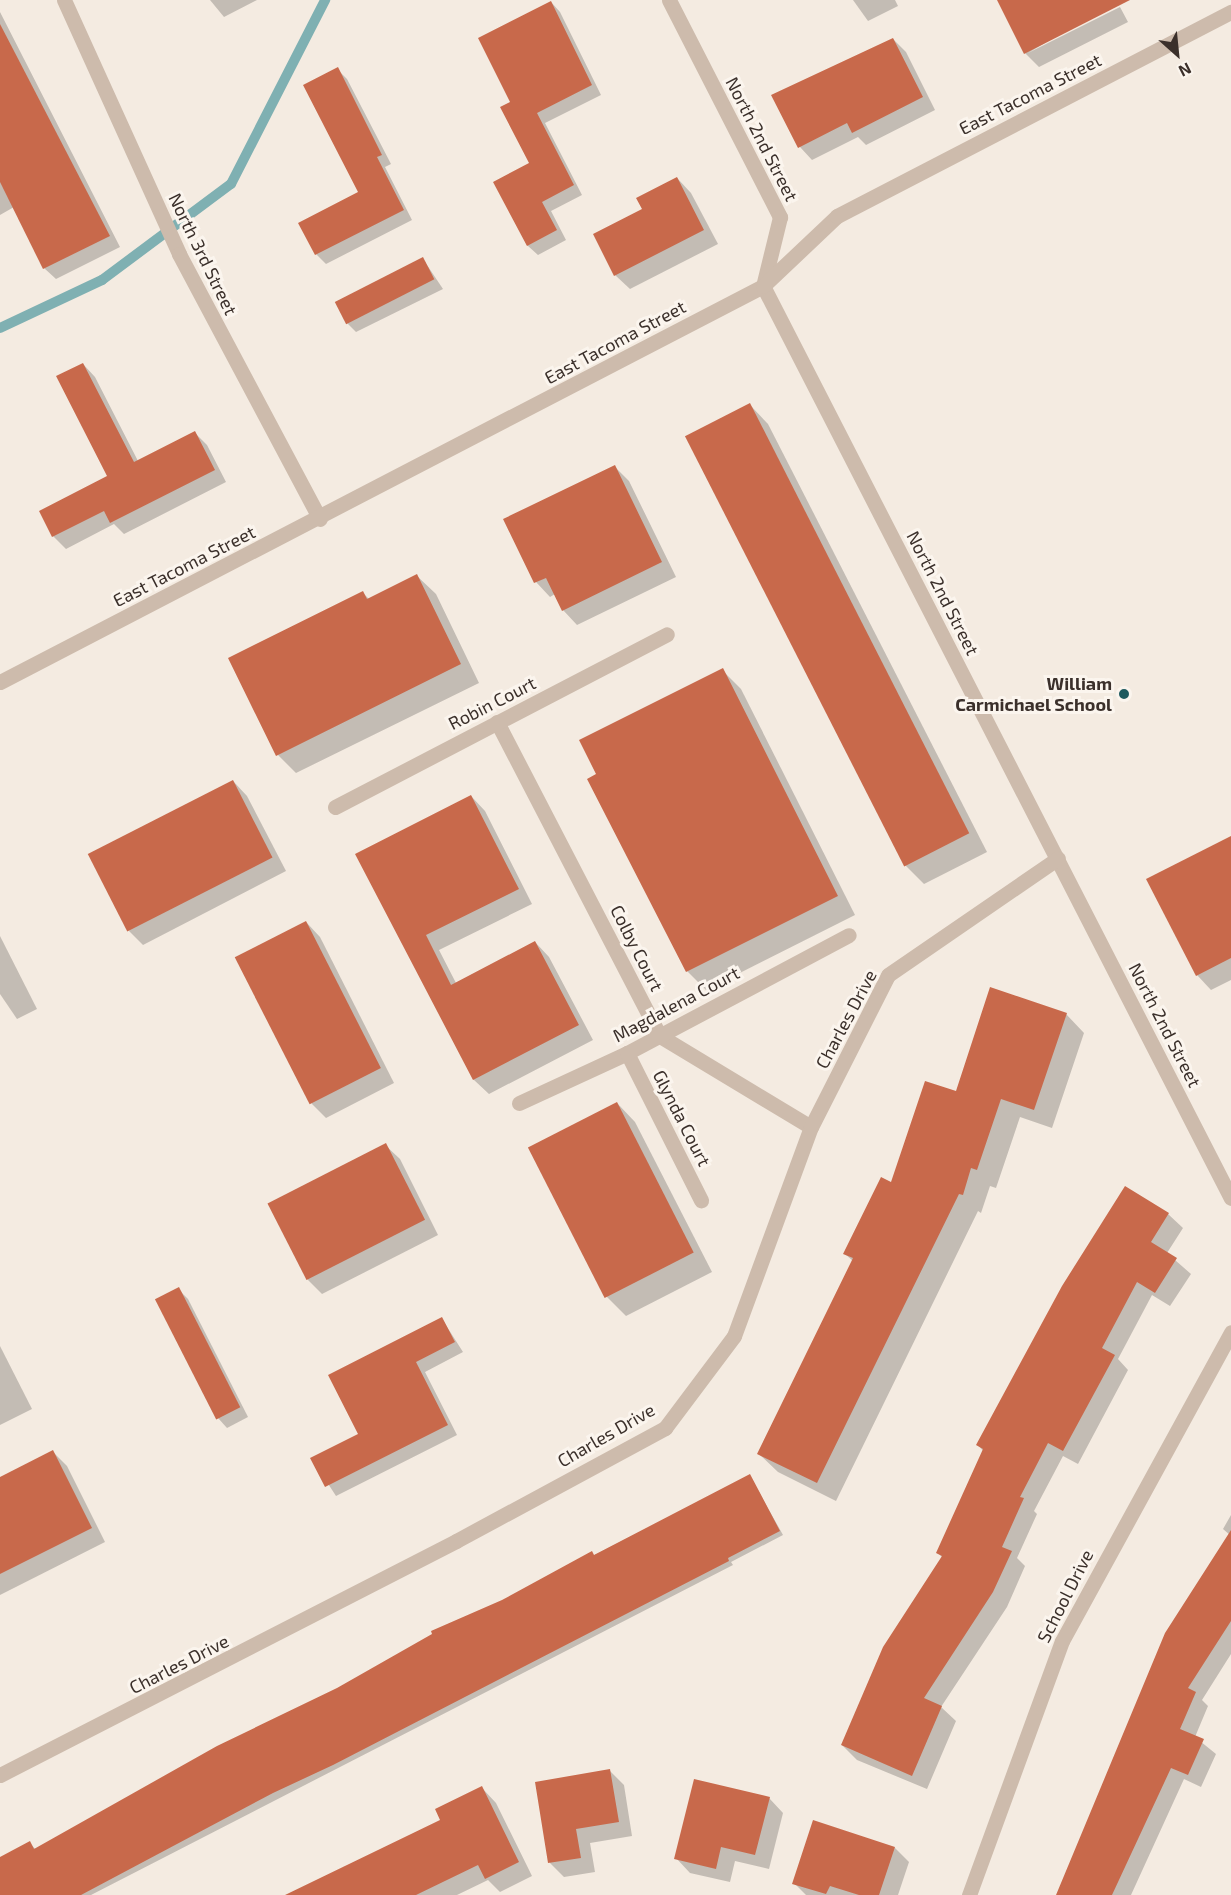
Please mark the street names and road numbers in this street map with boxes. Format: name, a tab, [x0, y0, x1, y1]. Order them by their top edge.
street label: East Tacoma Street	[955, 49, 1105, 139]
street label: North 2nd Street	[721, 73, 803, 205]
street label: North 3rd Street	[164, 190, 242, 318]
street label: East Tacoma Street	[541, 296, 689, 388]
street label: East Tacoma Street	[109, 521, 259, 611]
street label: North 2nd Street	[902, 527, 984, 659]
street label: Robin Court	[445, 672, 539, 734]
street label: Colby Court	[606, 901, 668, 995]
street label: North 2nd Street	[1124, 959, 1206, 1091]
street label: Magdalena Court	[609, 962, 743, 1046]
street label: Charles Drive	[811, 966, 881, 1072]
street label: Glynda Court	[648, 1066, 716, 1170]
street label: Charles Drive	[554, 1398, 658, 1472]
street label: School Drive	[1032, 1546, 1098, 1646]
street label: Charles Drive	[126, 1630, 232, 1698]

